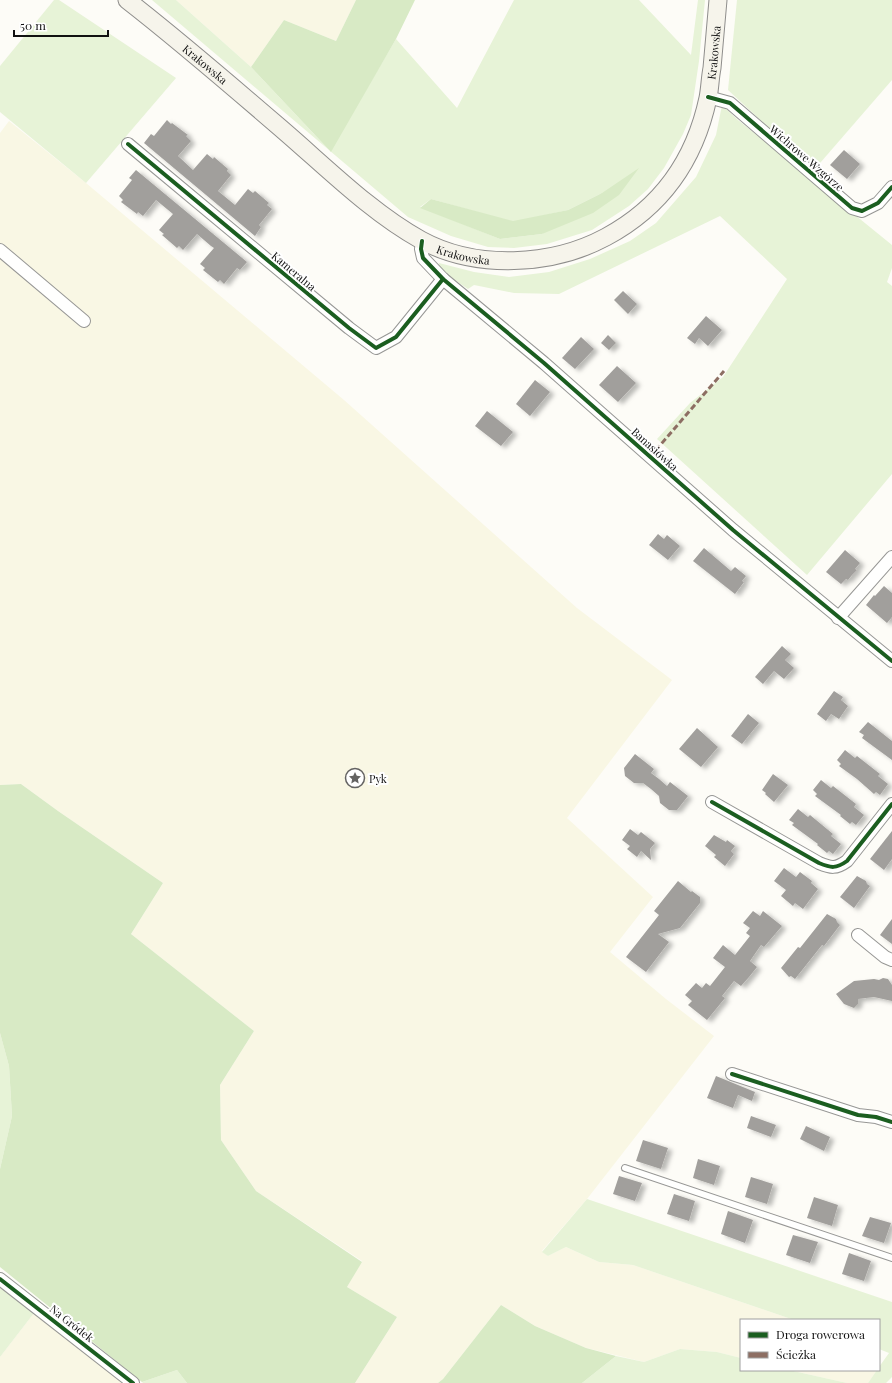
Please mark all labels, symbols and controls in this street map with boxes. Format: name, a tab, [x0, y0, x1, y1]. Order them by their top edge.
scale bar	[14, 12, 108, 38]
text: 50 m	[20, 17, 46, 33]
street label: Krakowska	[703, 25, 723, 80]
street label: Krakowska	[180, 41, 231, 87]
street label: Wichrowe Wzgórze	[766, 121, 848, 195]
street label: Krakowska	[435, 241, 491, 267]
street label: Kameralna	[269, 248, 320, 294]
street label: Banasiówka	[628, 424, 682, 474]
place icon: Pyk	[344, 767, 366, 789]
place label: Pyk	[369, 771, 387, 786]
street label: Na Gródek	[47, 1301, 97, 1345]
legend	[740, 1319, 880, 1371]
text: Droga rowerowa	[776, 1326, 865, 1342]
text: Ścieżka	[776, 1346, 816, 1362]

